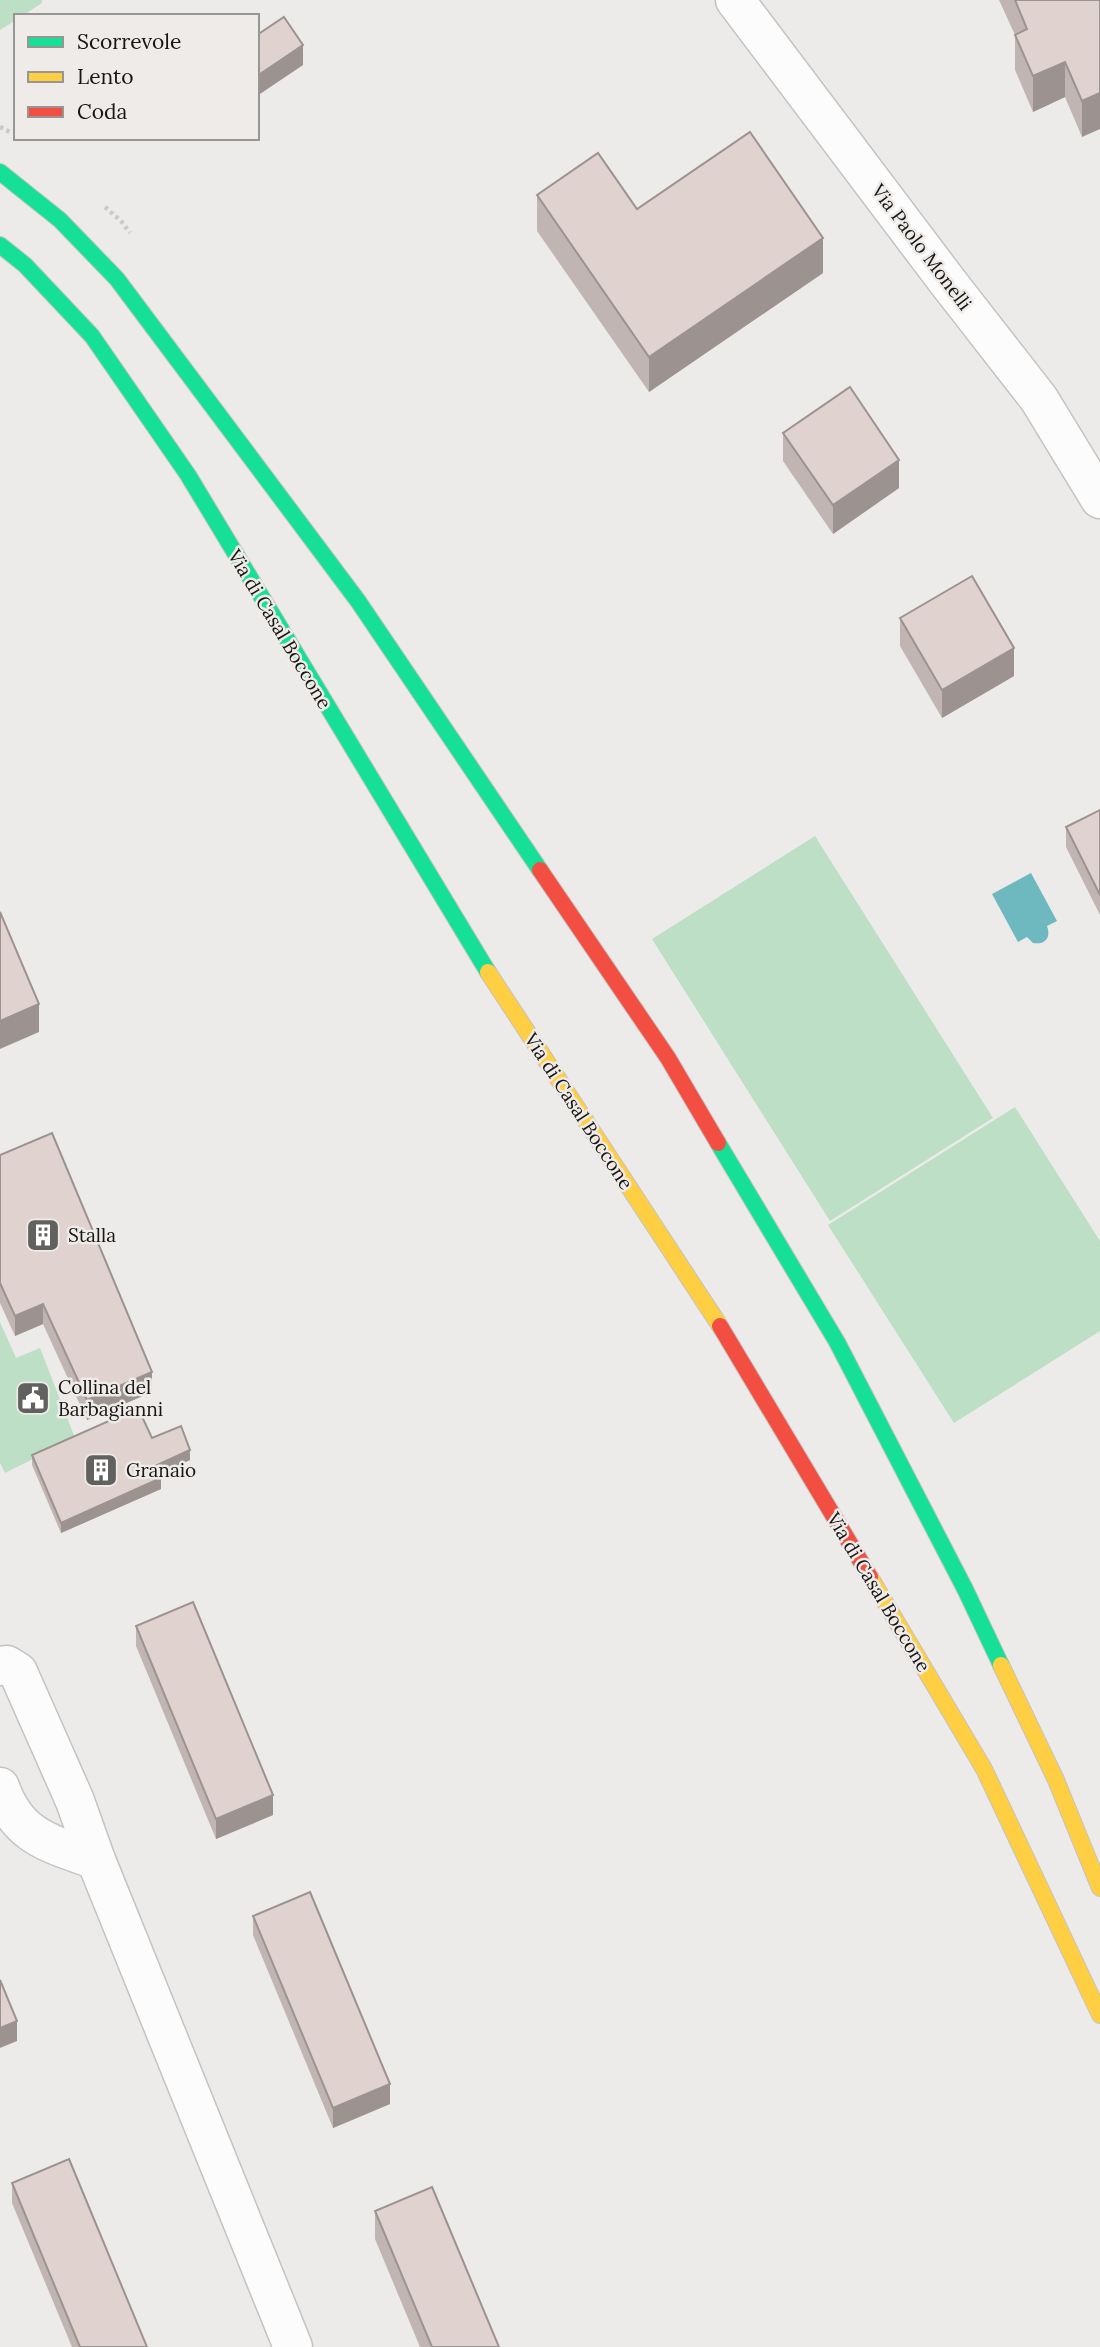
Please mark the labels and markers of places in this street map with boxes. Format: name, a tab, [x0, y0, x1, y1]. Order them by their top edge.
building icon: Stalla	[24, 1216, 62, 1254]
place label: Stalla	[68, 1223, 116, 1247]
place label: Collina del Barbagianni	[58, 1375, 163, 1421]
public building icon: Collina del Barbagianni	[14, 1379, 52, 1417]
building icon: Granaio	[82, 1451, 120, 1489]
place label: Granaio	[126, 1458, 196, 1482]

